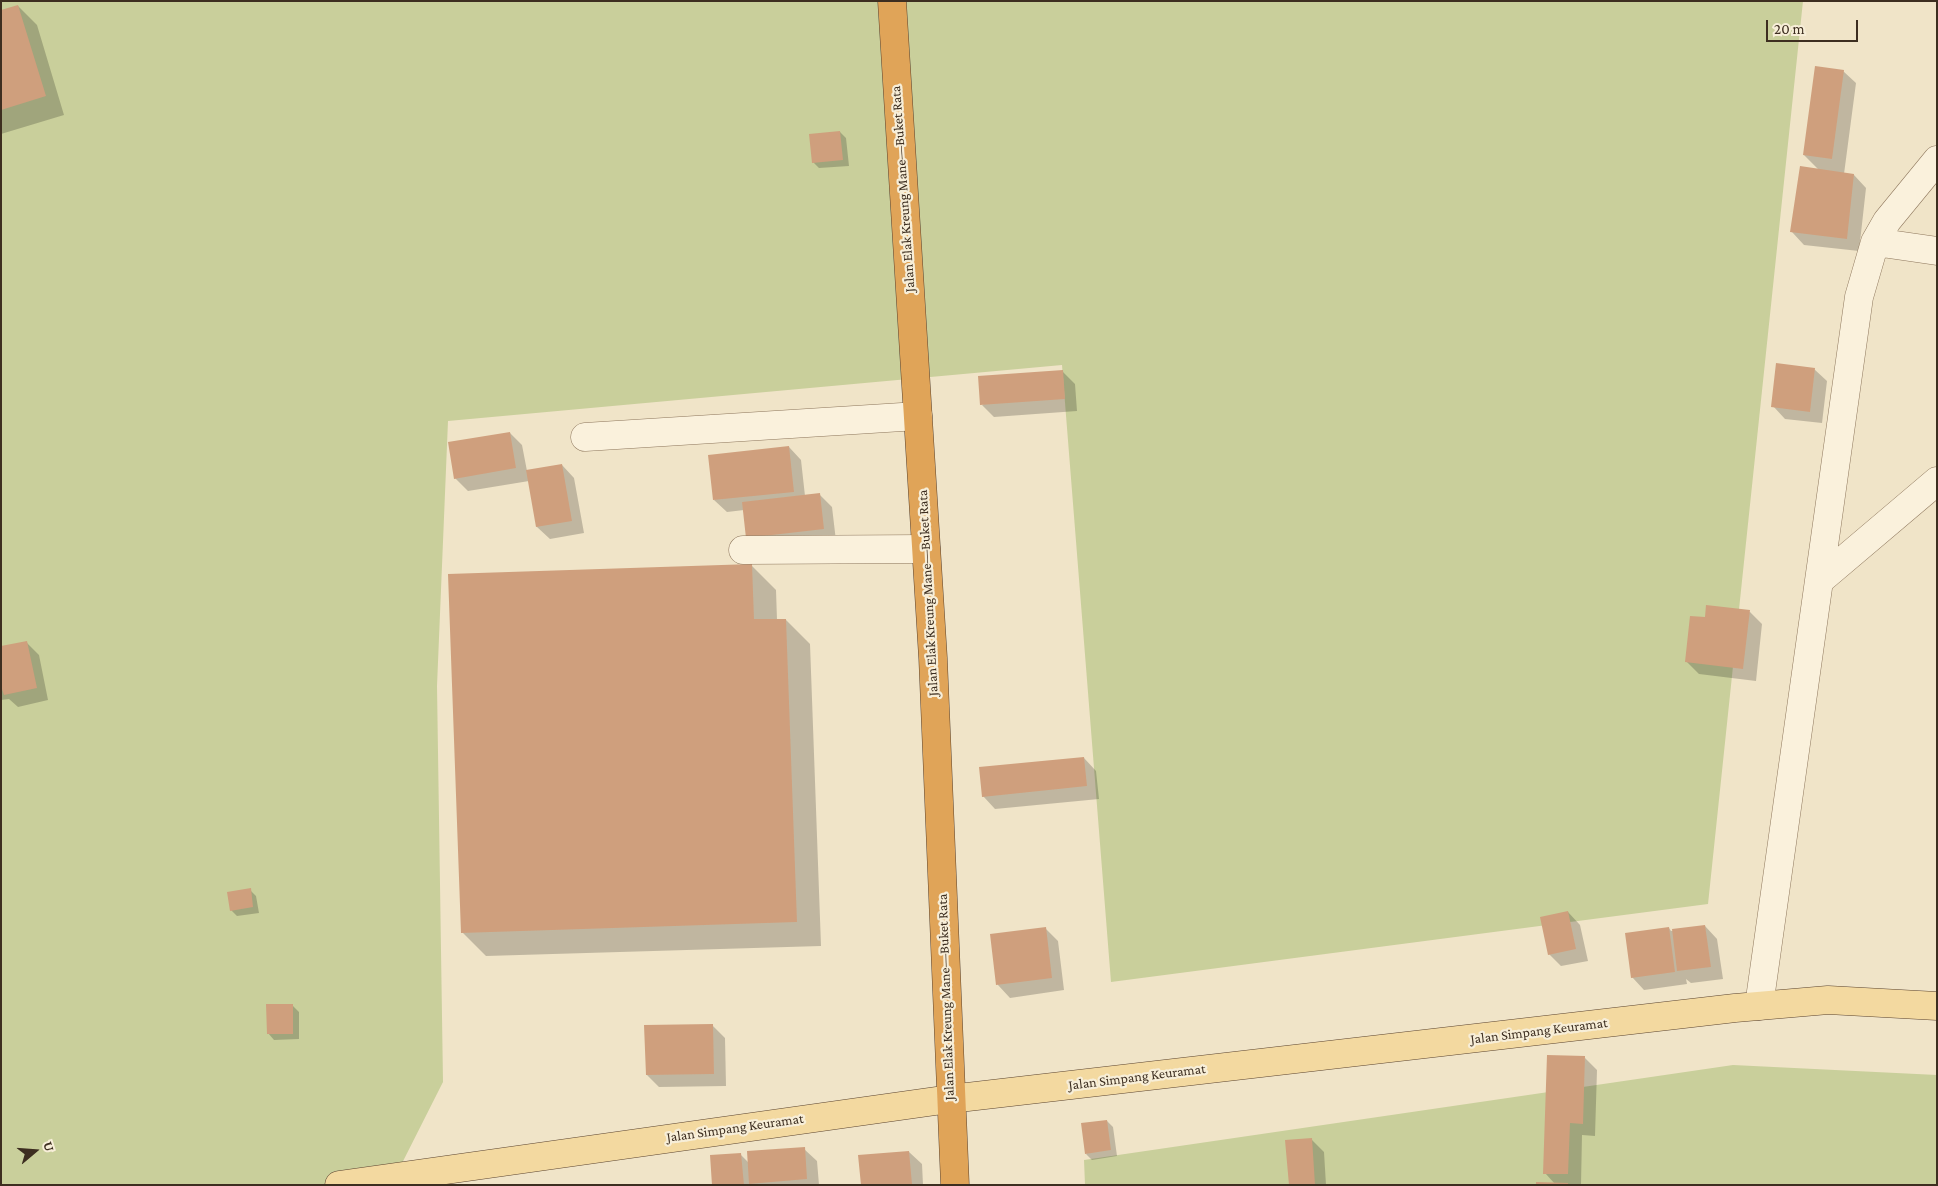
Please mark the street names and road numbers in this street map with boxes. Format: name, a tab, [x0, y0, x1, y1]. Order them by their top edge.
street label: Jalan Elak Kreung Mane—Buket Rata	[887, 85, 919, 293]
street label: Jalan Elak Kreung Mane—Buket Rata	[914, 489, 942, 697]
street label: Jalan Elak Kreung Mane—Buket Rata	[934, 893, 958, 1101]
street label: Jalan Simpang Keuramat	[1469, 1014, 1609, 1048]
street label: Jalan Simpang Keuramat	[1067, 1060, 1207, 1094]
street label: Jalan Simpang Keuramat	[665, 1110, 805, 1146]

